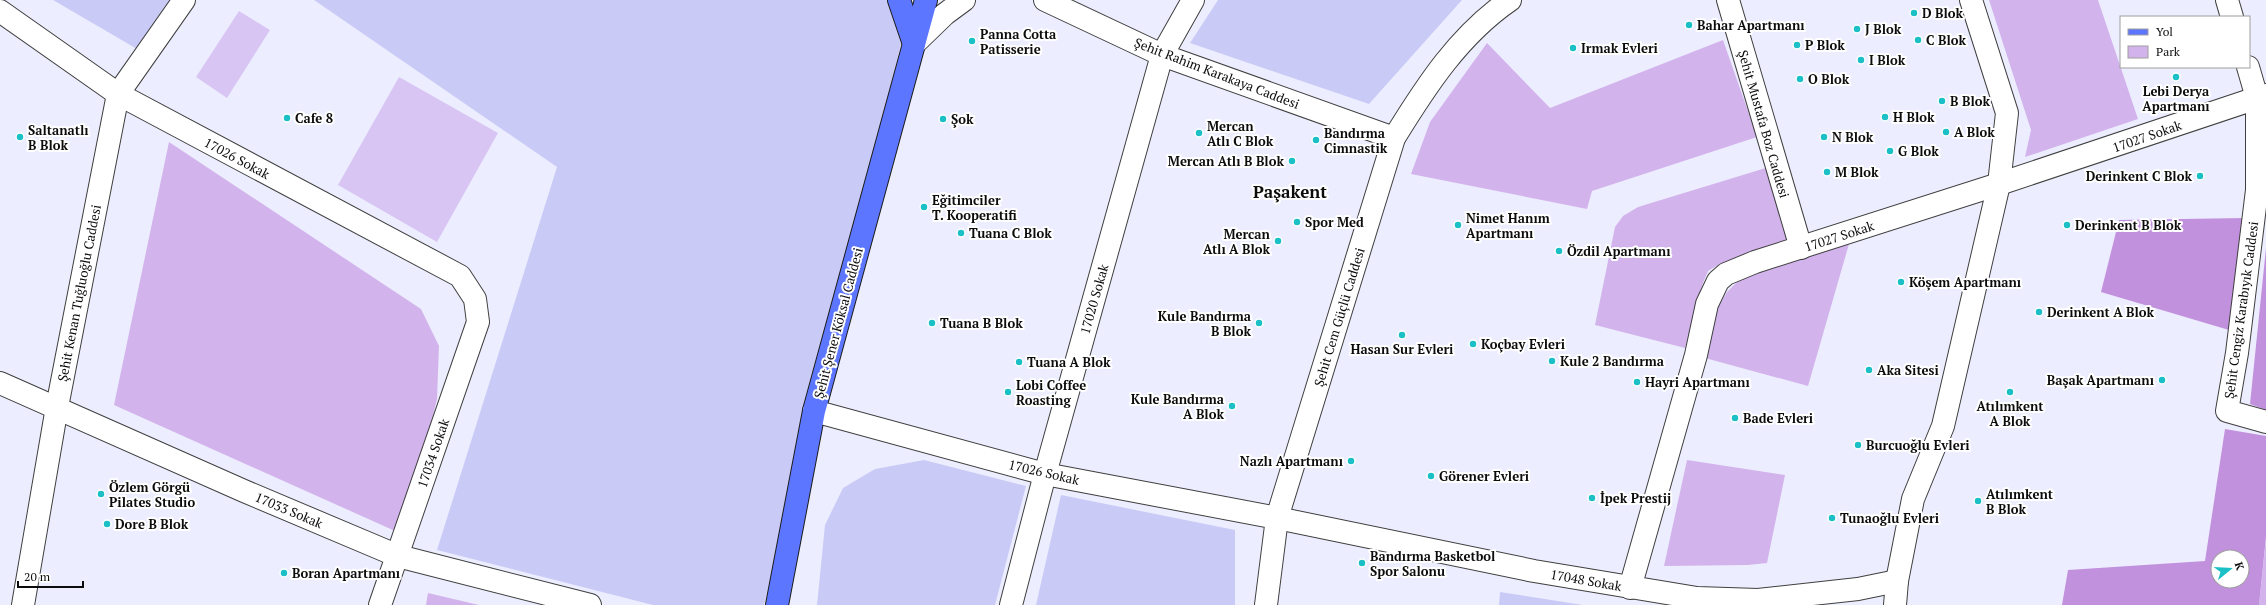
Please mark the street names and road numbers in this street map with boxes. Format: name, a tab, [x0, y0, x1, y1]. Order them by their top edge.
street label: Şehit Rahim Karakaya Caddesi	[1132, 33, 1302, 113]
street label: Şehit Mustafa Boz Caddesi	[1734, 48, 1794, 200]
street label: 17027 Sokak	[2110, 116, 2184, 156]
street label: 17026 Sokak	[201, 133, 273, 183]
street label: Şehit Kenan Tuğluoğlu Caddesi	[53, 203, 105, 383]
street label: 17027 Sokak	[1802, 216, 1876, 256]
street label: Şehit Cengiz Karabıyık Caddesi	[2220, 220, 2262, 400]
street label: Şehit Cem Güçlü Caddesi	[1309, 245, 1369, 389]
street label: Şehit Şener Köksal Caddesi	[809, 246, 867, 400]
street label: 17020 Sokak	[1075, 262, 1113, 336]
street label: 17034 Sokak	[413, 416, 453, 490]
street label: 17026 Sokak	[1007, 455, 1081, 489]
street label: 17033 Sokak	[252, 488, 326, 532]
street label: 17048 Sokak	[1549, 565, 1623, 595]

